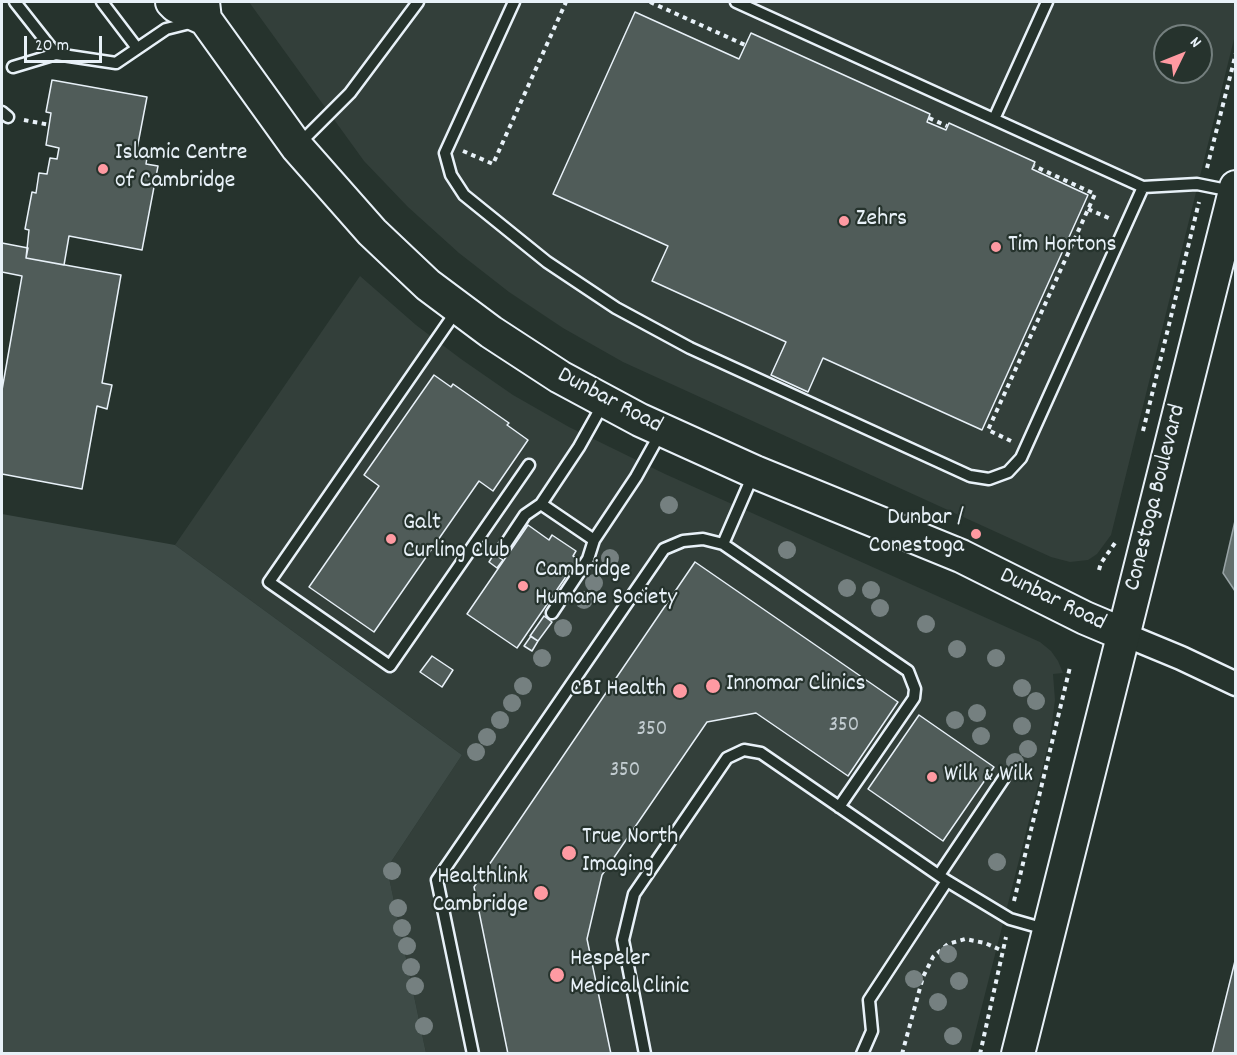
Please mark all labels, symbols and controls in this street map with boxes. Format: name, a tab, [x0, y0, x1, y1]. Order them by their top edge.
scale bar	[27, 24, 105, 62]
north arrow	[1153, 24, 1213, 84]
text: N	[1184, 32, 1206, 53]
text: 20 m	[35, 34, 69, 59]
place label: Islamic Centre of Cambridge	[115, 141, 247, 197]
marker: Islamic Centre of Cambridge	[96, 162, 110, 176]
place label: Zehrs	[856, 207, 907, 235]
marker: Zehrs	[837, 214, 851, 228]
place label: Tim Hortons	[1008, 233, 1117, 261]
marker: Tim Hortons	[989, 240, 1003, 254]
street label: Dunbar Road	[552, 362, 666, 442]
street label: Conestoga Boulevard	[1120, 402, 1194, 594]
place label: Dunbar / Conestoga	[868, 506, 964, 562]
place label: Galt Curling Club	[403, 511, 510, 567]
marker: Dunbar / Conestoga	[969, 527, 983, 541]
marker: Galt Curling Club	[384, 532, 398, 546]
place label: Cambridge Humane Society	[535, 558, 677, 614]
street label: Dunbar Road	[994, 563, 1110, 639]
marker: Cambridge Humane Society	[516, 579, 530, 593]
place label: Innomar Clinics	[726, 672, 866, 700]
place label: CBI Health	[570, 677, 666, 705]
marker: Innomar Clinics	[704, 677, 722, 695]
marker: CBI Health	[671, 682, 689, 700]
house number: 350	[829, 714, 859, 740]
house number: 350	[637, 718, 667, 744]
house number: 350	[610, 759, 640, 785]
place label: Wilk & Wilk	[944, 763, 1033, 791]
marker: Wilk & Wilk	[925, 770, 939, 784]
place label: True North Imaging	[582, 825, 678, 881]
marker: True North Imaging	[560, 844, 578, 862]
place label: Healthlink Cambridge	[432, 865, 528, 921]
marker: Healthlink Cambridge	[532, 884, 550, 902]
place label: Hespeler Medical Clinic	[570, 947, 689, 1003]
marker: Hespeler Medical Clinic	[548, 966, 566, 984]

